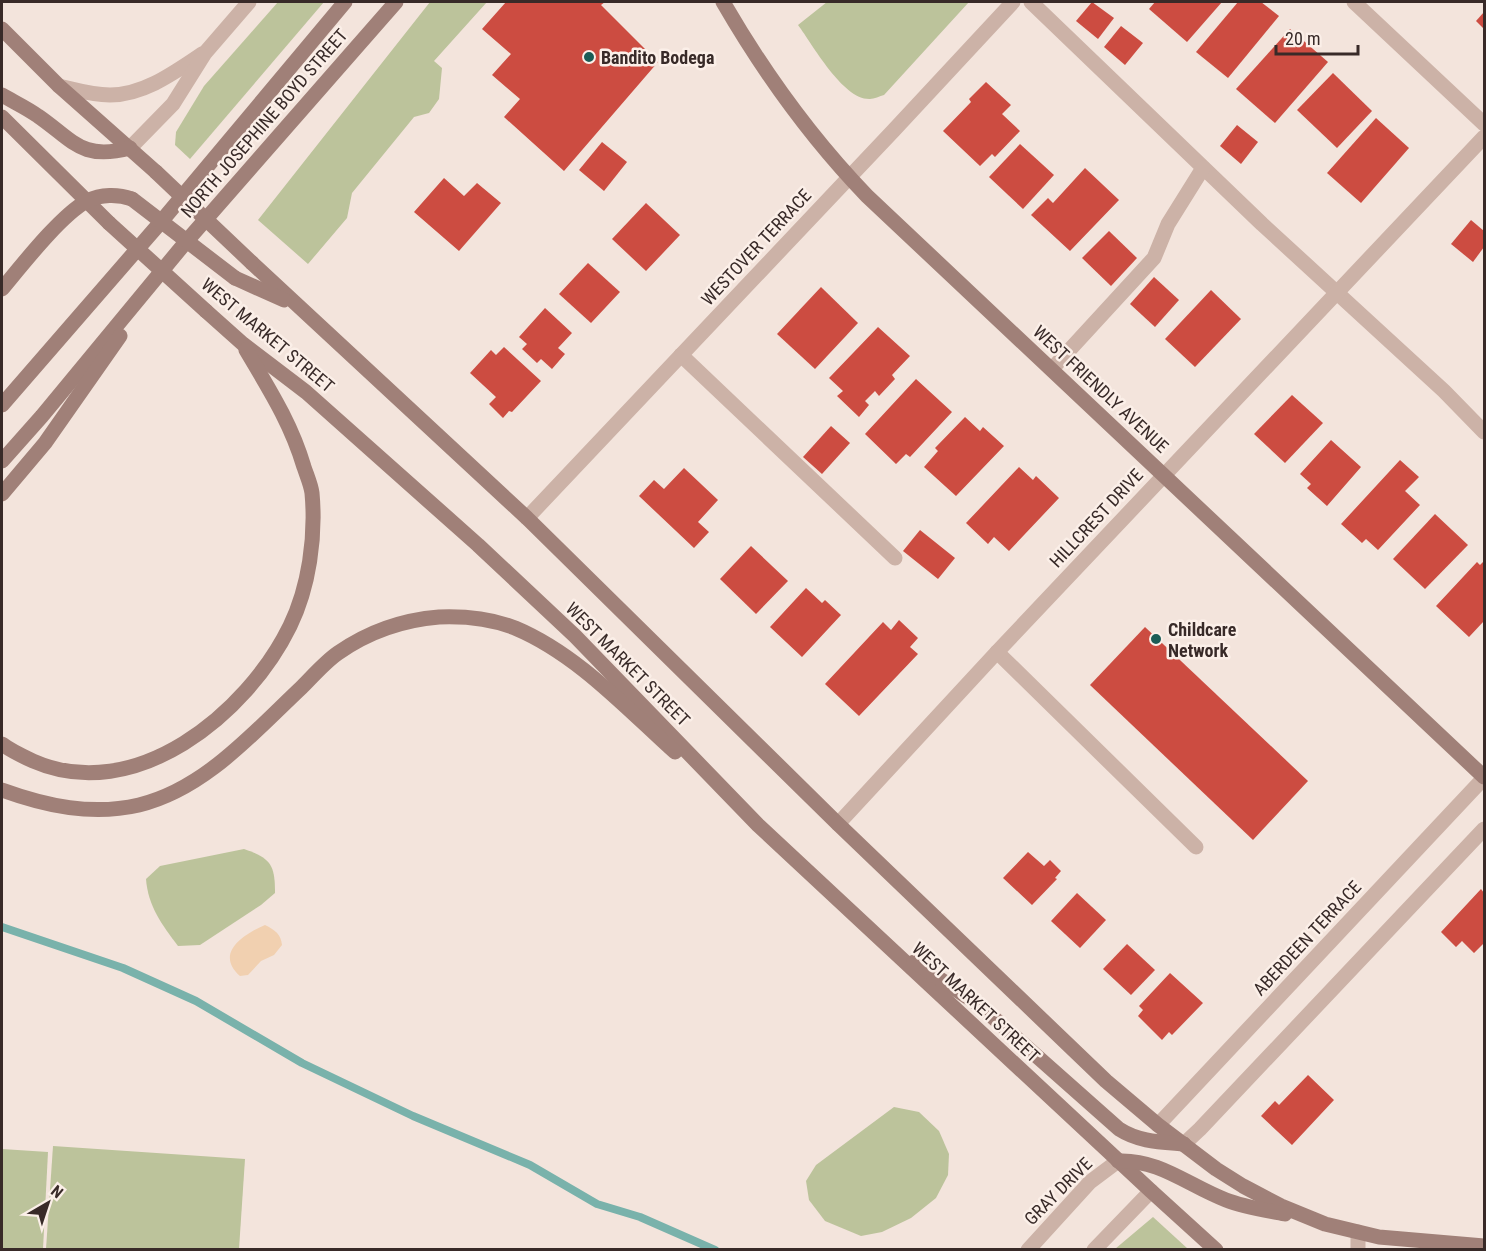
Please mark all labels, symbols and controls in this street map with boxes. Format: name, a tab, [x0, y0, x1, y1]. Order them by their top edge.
scale bar	[1276, 18, 1358, 56]
street label: NORTH JOSEPHINE BOYD STREET	[176, 24, 352, 222]
text: 20 m	[1285, 28, 1320, 49]
place label: Bandito Bodega	[601, 47, 714, 68]
marker: Bandito Bodega	[582, 50, 596, 64]
street label: WESTOVER TERRACE	[697, 185, 815, 309]
street label: WEST MARKET STREET	[197, 273, 339, 397]
street label: WEST FRIENDLY AVENUE	[1029, 321, 1173, 457]
street label: HILLCREST DRIVE	[1045, 464, 1147, 572]
street label: WEST MARKET STREET	[562, 598, 694, 730]
place label: Childcare Network	[1168, 619, 1237, 661]
marker: Childcare Network	[1149, 632, 1163, 646]
street label: ABERDEEN TERRACE	[1249, 876, 1365, 1000]
street label: WEST MARKET STREET	[908, 938, 1044, 1066]
street label: GRAY DRIVE	[1020, 1153, 1096, 1229]
north arrow	[18, 1173, 78, 1233]
text: N	[47, 1181, 67, 1202]

